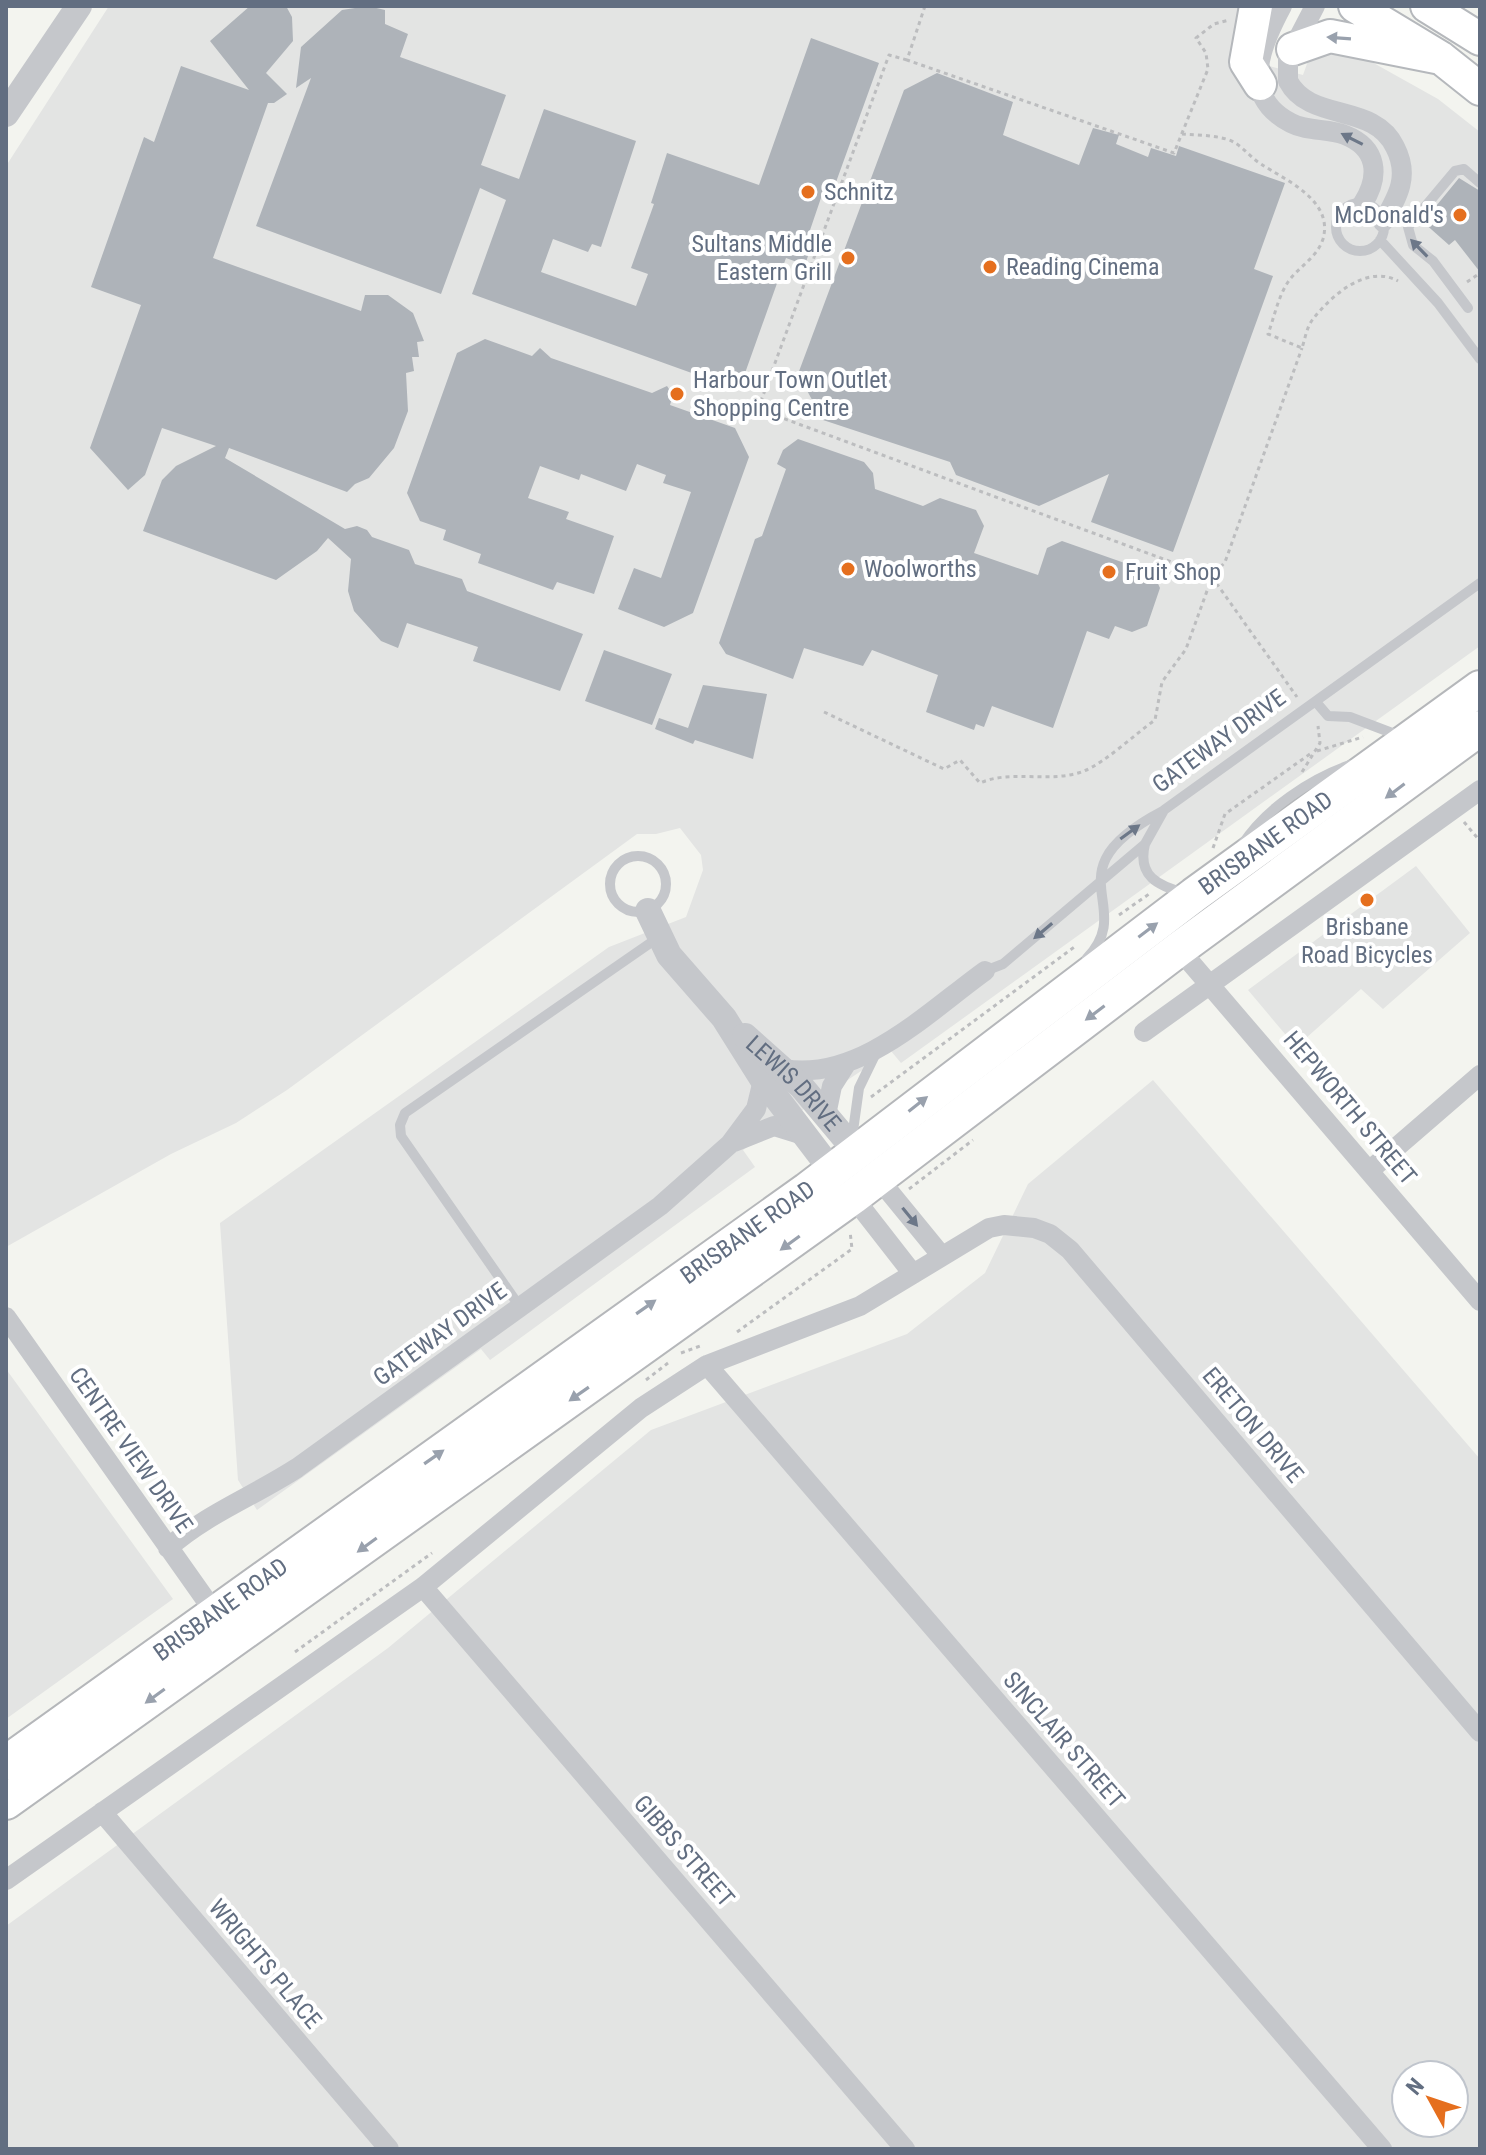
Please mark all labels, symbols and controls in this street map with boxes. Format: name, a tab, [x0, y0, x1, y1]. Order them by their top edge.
one-way arrow	[1326, 31, 1351, 44]
one-way arrow	[1340, 133, 1363, 146]
place label: Schnitz	[824, 178, 894, 206]
marker: Schnitz	[799, 183, 817, 201]
place label: McDonald's	[1334, 201, 1444, 229]
marker: McDonald's	[1451, 206, 1469, 224]
place label: Sultans Middle Eastern Grill	[692, 230, 832, 286]
one-way arrow	[1410, 239, 1428, 258]
marker: Sultans Middle Eastern Grill	[839, 249, 857, 267]
place label: Reading Cinema	[1006, 253, 1159, 281]
marker: Reading Cinema	[981, 258, 999, 276]
place label: Harbour Town Outlet Shopping Centre	[693, 366, 888, 422]
marker: Harbour Town Outlet Shopping Centre	[668, 385, 686, 403]
place label: Woolworths	[864, 555, 977, 583]
place label: Fruit Shop	[1125, 558, 1221, 586]
marker: Woolworths	[839, 560, 857, 578]
marker: Fruit Shop	[1100, 563, 1118, 581]
street label: GATEWAY DRIVE	[1147, 683, 1291, 799]
one-way arrow	[1385, 783, 1405, 799]
street label: BRISBANE ROAD	[1193, 785, 1338, 901]
one-way arrow	[1119, 825, 1140, 840]
marker: Brisbane Road Bicycles	[1358, 891, 1376, 909]
place label: Brisbane Road Bicycles	[1301, 913, 1433, 969]
one-way arrow	[1034, 922, 1054, 939]
one-way arrow	[1137, 922, 1158, 938]
one-way arrow	[1085, 1005, 1105, 1021]
street label: HEPWORTH STREET	[1278, 1026, 1422, 1190]
street label: LEWIS DRIVE	[740, 1030, 847, 1137]
one-way arrow	[908, 1096, 928, 1113]
street label: BRISBANE ROAD	[675, 1175, 820, 1290]
one-way arrow	[901, 1207, 917, 1227]
one-way arrow	[780, 1235, 801, 1250]
street label: GATEWAY DRIVE	[368, 1276, 512, 1392]
one-way arrow	[635, 1300, 656, 1315]
street label: CENTRE VIEW DRIVE	[63, 1362, 199, 1538]
street label: ERETON DRIVE	[1197, 1362, 1309, 1488]
one-way arrow	[568, 1386, 589, 1401]
one-way arrow	[423, 1450, 444, 1465]
one-way arrow	[356, 1537, 378, 1553]
street label: BRISBANE ROAD	[148, 1552, 293, 1667]
street label: SINCLAIR STREET	[997, 1666, 1131, 1814]
one-way arrow	[145, 1688, 166, 1704]
street label: GIBBS STREET	[628, 1790, 740, 1912]
street label: WRIGHTS PLACE	[203, 1894, 327, 2034]
north arrow	[1390, 2059, 1470, 2139]
text: N	[1401, 2073, 1429, 2100]

